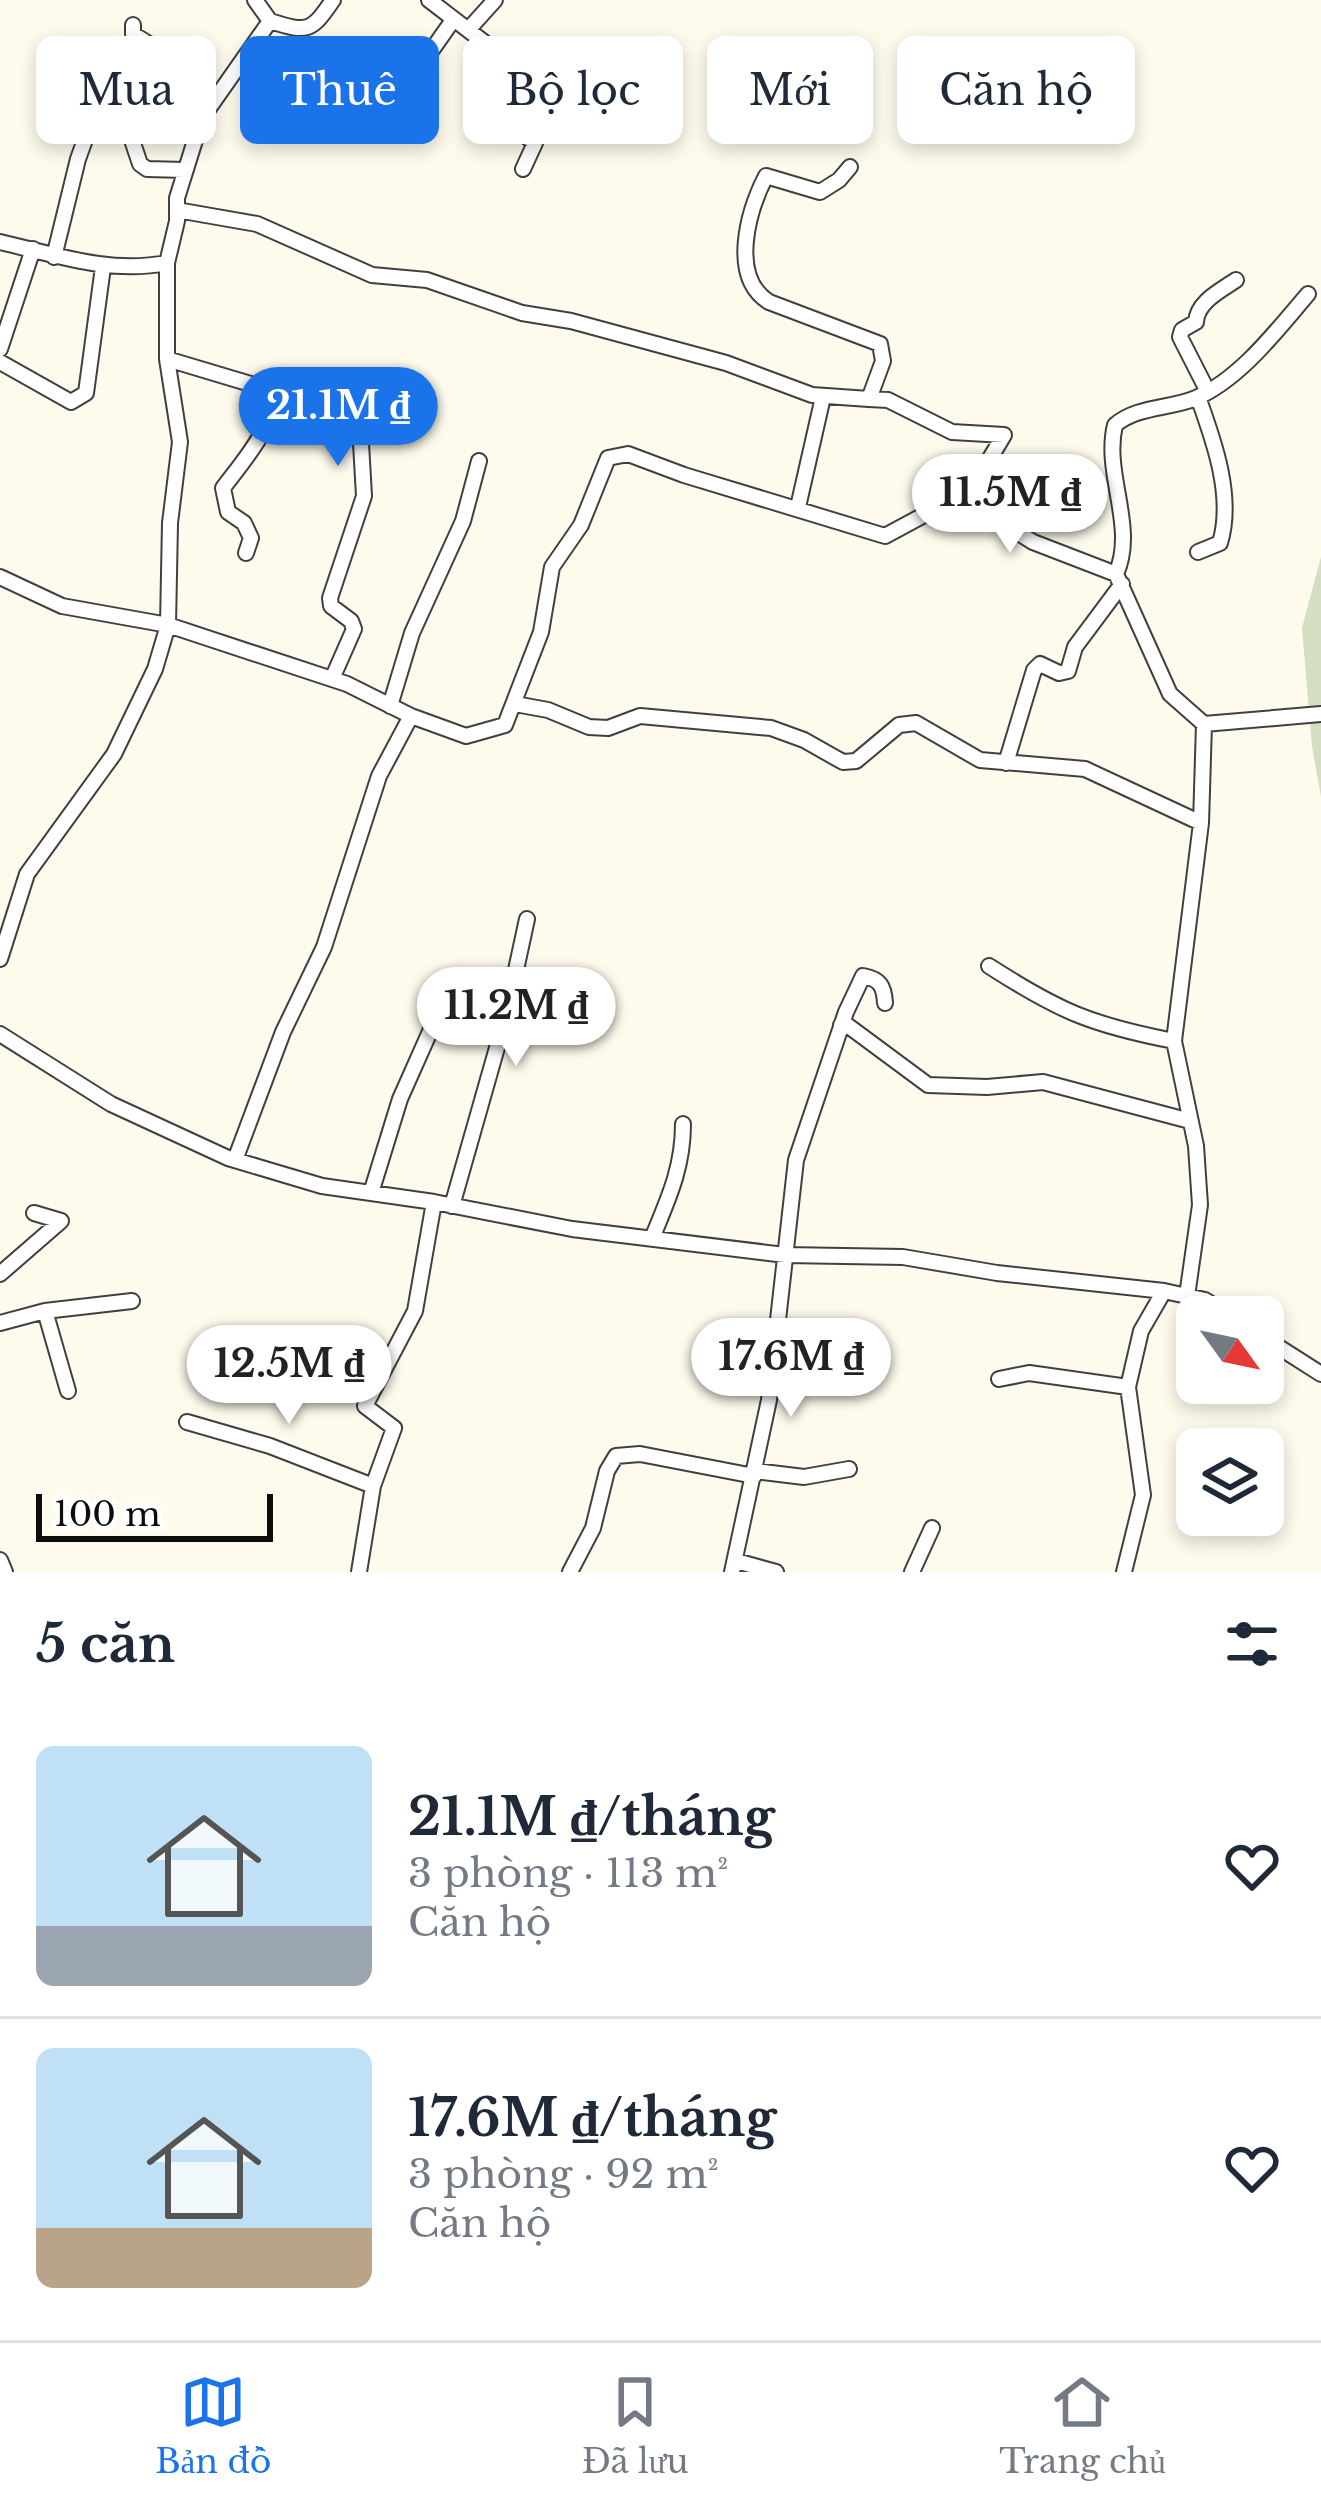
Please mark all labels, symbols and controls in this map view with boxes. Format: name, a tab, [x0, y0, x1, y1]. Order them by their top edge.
chip: Mua	[36, 36, 216, 144]
chip: Thuê	[240, 36, 439, 144]
chip: Bộ lọc	[463, 36, 683, 144]
chip: Mới	[707, 36, 873, 144]
chip: Căn hộ	[897, 36, 1135, 144]
pin: 21.1M ₫	[227, 367, 449, 469]
text: 21.1M ₫	[266, 381, 410, 430]
pin: 11.5M ₫	[899, 454, 1121, 556]
text: 11.5M ₫	[939, 468, 1081, 517]
pin: 11.2M ₫	[405, 967, 627, 1069]
text: 11.2M ₫	[444, 981, 588, 1030]
north arrow	[1176, 1296, 1284, 1404]
map controls	[1176, 1296, 1284, 1536]
pin: 17.6M ₫	[680, 1318, 902, 1420]
pin: 12.5M ₫	[178, 1325, 400, 1427]
text: 17.6M ₫	[718, 1332, 864, 1381]
text: 12.5M ₫	[214, 1339, 364, 1388]
button: layers	[1176, 1428, 1284, 1536]
scale bar	[36, 1488, 273, 1541]
text: 100 m	[54, 1494, 161, 1535]
icon: filters	[1219, 1611, 1285, 1677]
text: 5 căn	[36, 1613, 175, 1676]
text: 21.1M ₫/tháng	[408, 1786, 775, 1849]
icon: home	[132, 1794, 276, 1938]
icon: heart	[1219, 1833, 1285, 1899]
text: 3 phòng · 113 m²	[408, 1849, 728, 1898]
text: Căn hộ	[408, 1898, 551, 1947]
text: 17.6M ₫/tháng	[408, 2087, 776, 2150]
icon: home	[132, 2096, 276, 2240]
icon: heart	[1219, 2135, 1285, 2201]
text: 3 phòng · 92 m²	[408, 2150, 719, 2199]
text: Căn hộ	[408, 2199, 551, 2248]
tab: Bản đồ	[155, 2369, 271, 2482]
tab: Đã lưu	[582, 2369, 689, 2482]
tab: Trang chủ	[999, 2369, 1166, 2482]

